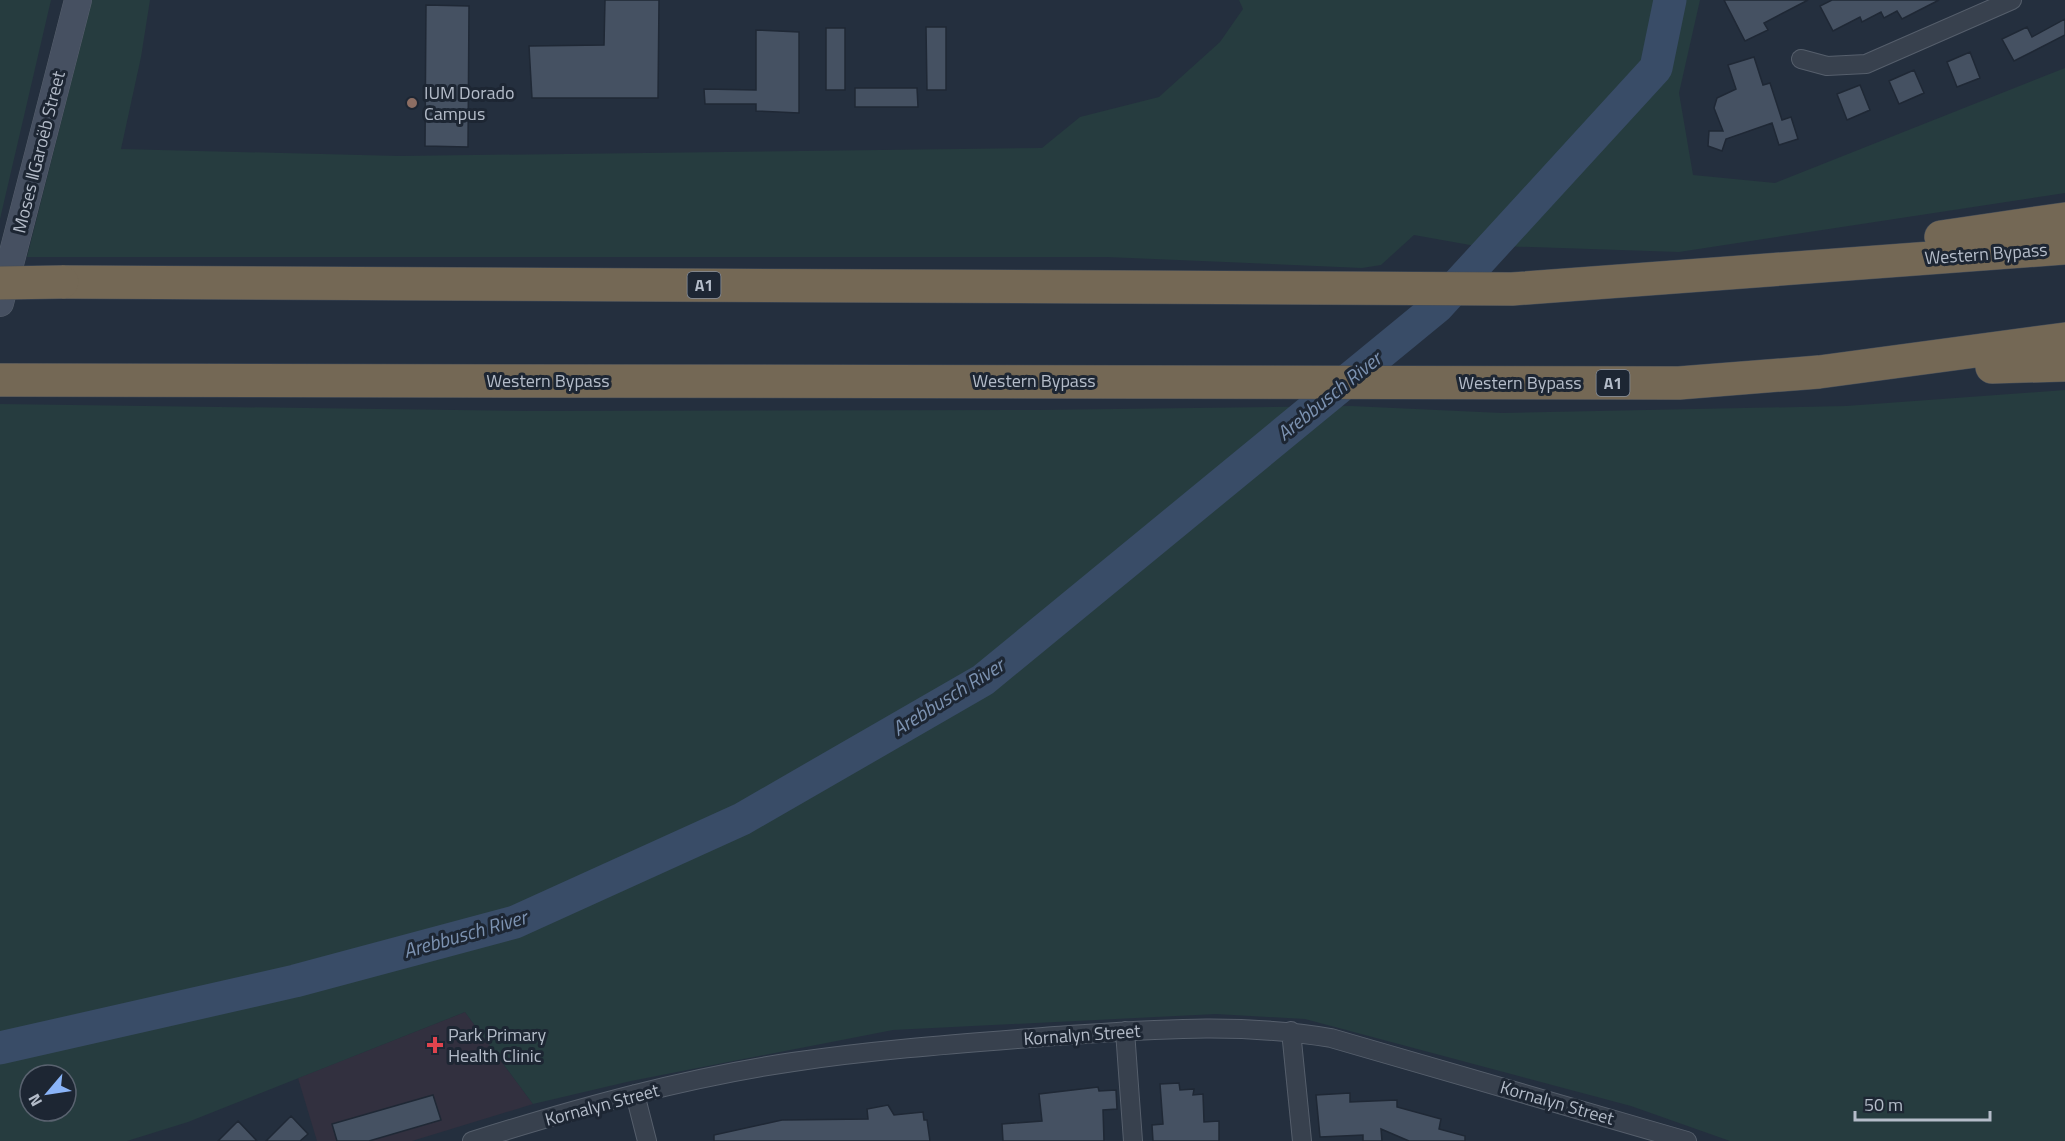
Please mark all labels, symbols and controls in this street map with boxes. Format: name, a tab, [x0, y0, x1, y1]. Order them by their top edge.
street label: Moses ǁGaroëb Street	[5, 67, 72, 236]
place label: IUM Dorado Campus	[424, 79, 515, 127]
marker: IUM Dorado Campus	[405, 96, 419, 110]
street label: Western Bypass	[1924, 236, 2048, 271]
road number: A1	[688, 272, 720, 298]
water label: Arebbusch River	[1270, 342, 1390, 448]
street label: Western Bypass	[486, 367, 610, 394]
street label: Western Bypass	[972, 367, 1096, 394]
street label: Western Bypass	[1458, 369, 1582, 396]
road number: A1	[1596, 370, 1630, 396]
water label: Arebbusch River	[886, 648, 1012, 743]
water label: Arebbusch River	[399, 900, 533, 966]
street label: Kornalyn Street	[1023, 1017, 1142, 1052]
place label: Park Primary Health Clinic	[448, 1021, 547, 1069]
marker: Park Primary Health Clinic	[426, 1036, 444, 1054]
north arrow	[18, 1063, 78, 1123]
street label: Kornalyn Street	[1497, 1073, 1618, 1132]
street label: Kornalyn Street	[542, 1076, 663, 1133]
scale bar	[1855, 1084, 1990, 1122]
text: N	[22, 1090, 48, 1111]
text: 50 m	[1864, 1091, 1903, 1118]

